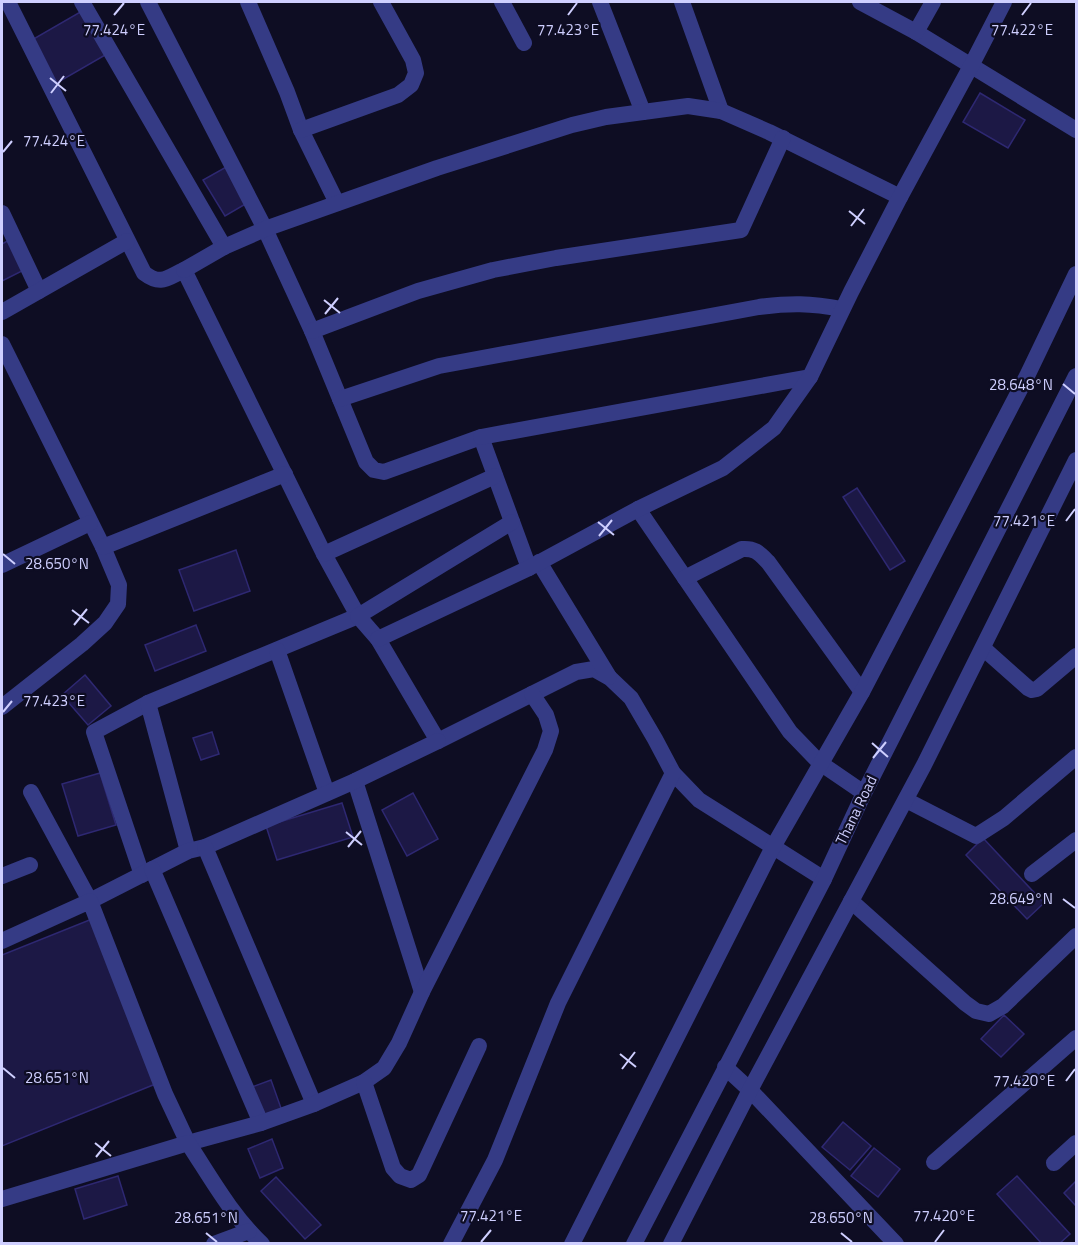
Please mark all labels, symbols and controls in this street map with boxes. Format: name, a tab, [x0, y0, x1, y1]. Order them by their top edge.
text: 77.424°E	[83, 18, 145, 41]
text: 77.423°E	[537, 18, 599, 41]
text: 77.422°E	[991, 18, 1053, 41]
text: 77.424°E	[23, 129, 85, 152]
text: 28.648°N	[989, 373, 1053, 396]
text: 77.421°E	[993, 509, 1055, 532]
text: 28.650°N	[25, 552, 89, 575]
text: 77.423°E	[23, 689, 85, 712]
street label: Thana Road	[829, 771, 883, 849]
text: 28.649°N	[989, 887, 1053, 910]
text: 28.651°N	[25, 1066, 89, 1089]
text: 77.420°E	[993, 1069, 1055, 1092]
text: 77.421°E	[460, 1204, 522, 1227]
text: 77.420°E	[913, 1204, 975, 1227]
text: 28.651°N	[174, 1206, 238, 1229]
text: 28.650°N	[809, 1206, 873, 1229]

